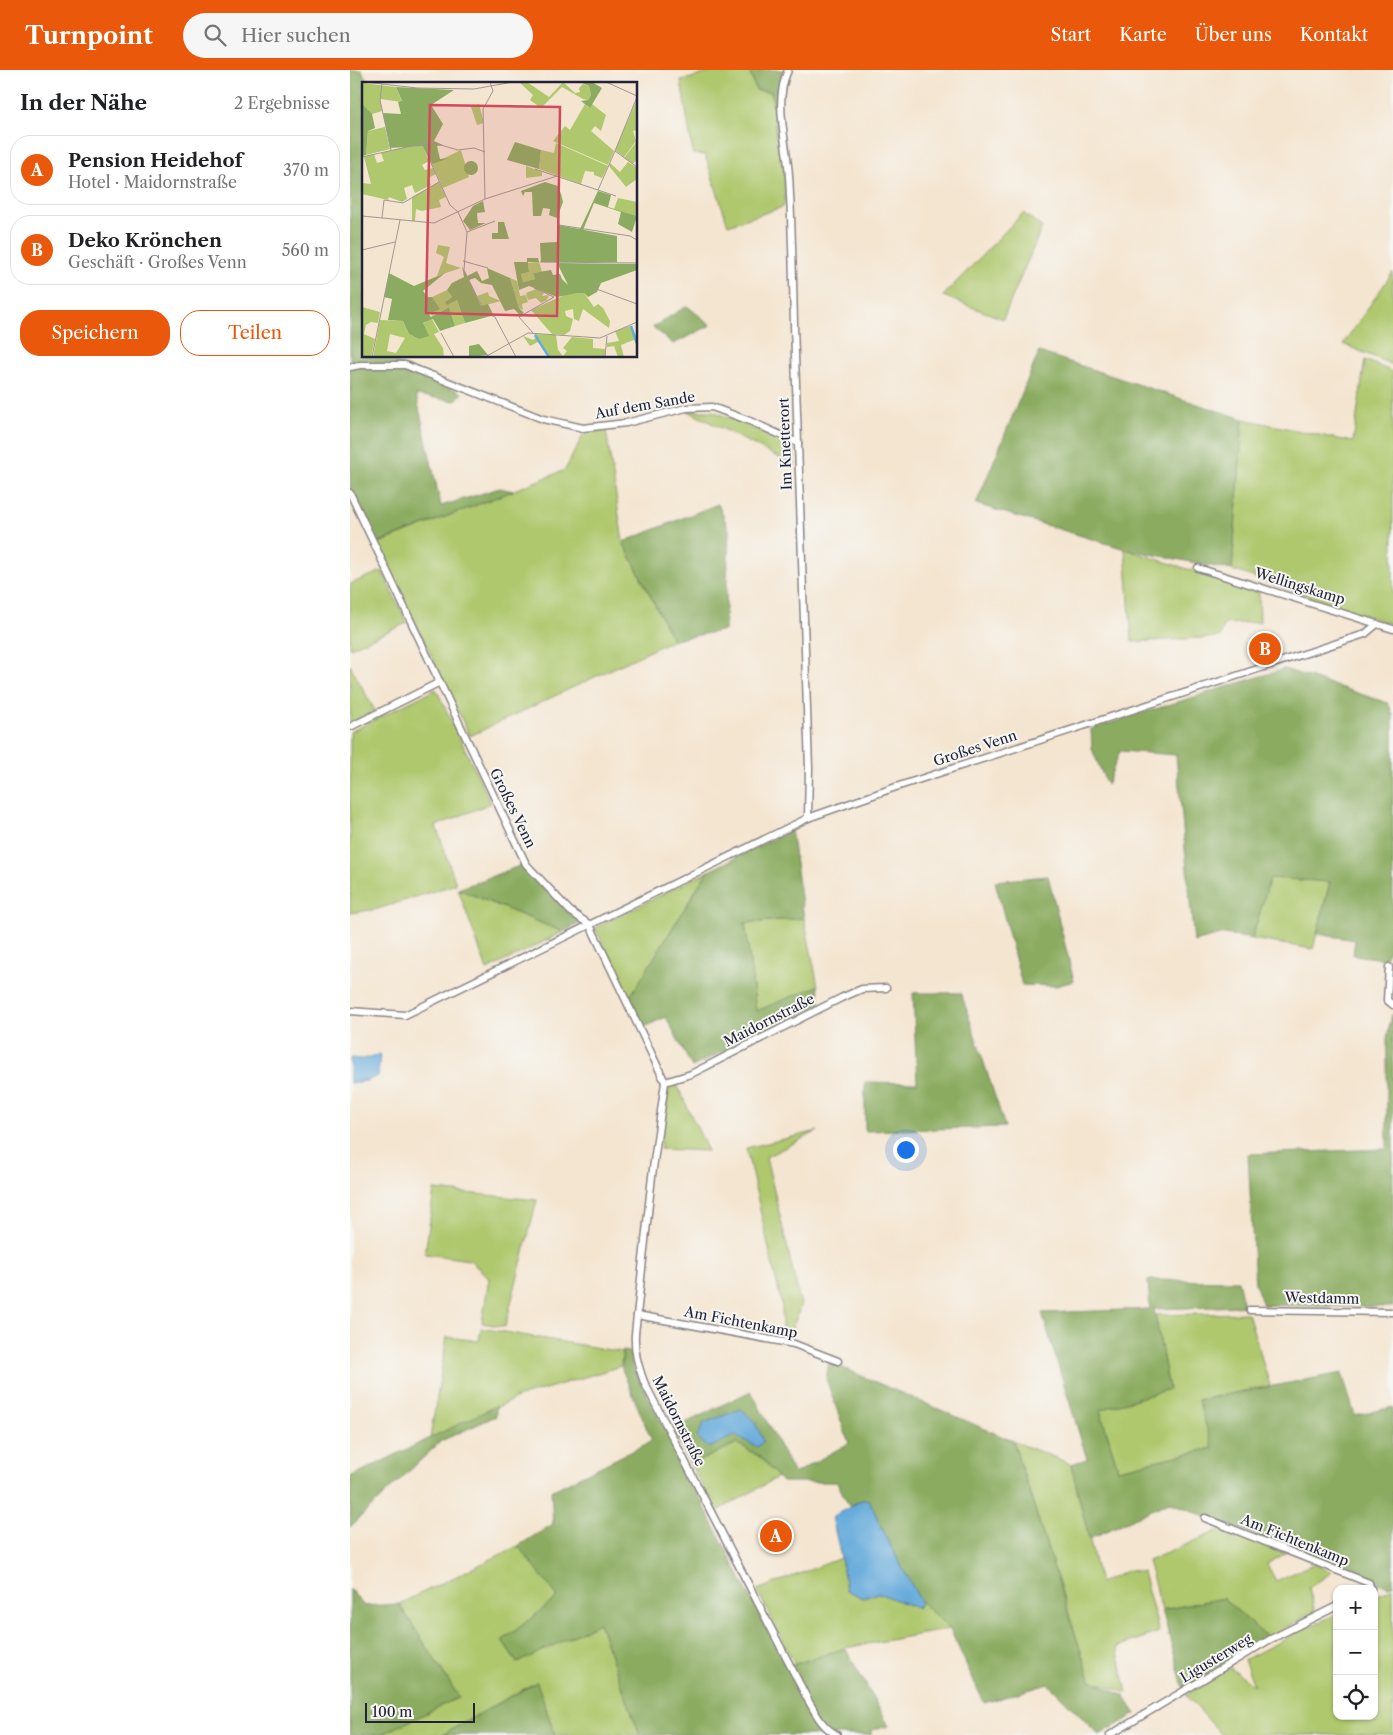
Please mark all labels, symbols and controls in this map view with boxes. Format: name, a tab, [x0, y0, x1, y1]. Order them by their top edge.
search box	[183, 13, 533, 58]
text: Turnpoint	[25, 21, 153, 50]
icon: search	[201, 21, 229, 49]
text: Hier suchen	[241, 24, 351, 47]
text: Start	[1051, 24, 1091, 46]
text: Karte	[1119, 24, 1167, 46]
text: Über uns	[1195, 24, 1272, 46]
text: Kontakt	[1300, 24, 1368, 46]
inset map	[362, 82, 638, 358]
text: In der Nähe	[20, 90, 147, 115]
text: 2 Ergebnisse	[234, 93, 330, 113]
text: Pension Heidehof	[68, 149, 242, 172]
text: A	[31, 160, 43, 180]
text: 370 m	[283, 160, 329, 180]
text: Hotel · Maidornstraße	[68, 172, 237, 192]
text: Deko Krönchen	[68, 229, 222, 252]
text: B	[31, 240, 43, 260]
text: 560 m	[282, 240, 329, 260]
text: Geschäft · Großes Venn	[68, 252, 247, 272]
button: Speichern	[20, 310, 170, 356]
button: Teilen	[180, 310, 330, 356]
street label: Auf dem Sande	[592, 387, 697, 423]
street label: Im Knetterort	[774, 397, 796, 490]
street label: Wellingskamp	[1252, 563, 1347, 608]
pin: B	[1249, 630, 1281, 668]
street label: Großes Venn	[931, 726, 1019, 770]
street label: Großes Venn	[486, 765, 540, 851]
street label: Maidornstraße	[721, 989, 817, 1051]
your location	[893, 1137, 919, 1163]
street label: Westdamm	[1283, 1288, 1360, 1308]
street label: Am Fichtenkamp	[682, 1302, 799, 1342]
street label: Maidornstraße	[648, 1373, 710, 1469]
street label: Am Fichtenkamp	[1237, 1510, 1352, 1570]
pin: A	[760, 1517, 792, 1555]
map controls	[1333, 1585, 1378, 1720]
button: +	[1333, 1585, 1378, 1630]
street label: Ligusterweg	[1177, 1629, 1256, 1686]
button: −	[1333, 1630, 1378, 1675]
button: locate	[1333, 1675, 1378, 1720]
scale bar	[365, 1700, 475, 1723]
text: 100 m	[372, 1703, 412, 1721]

